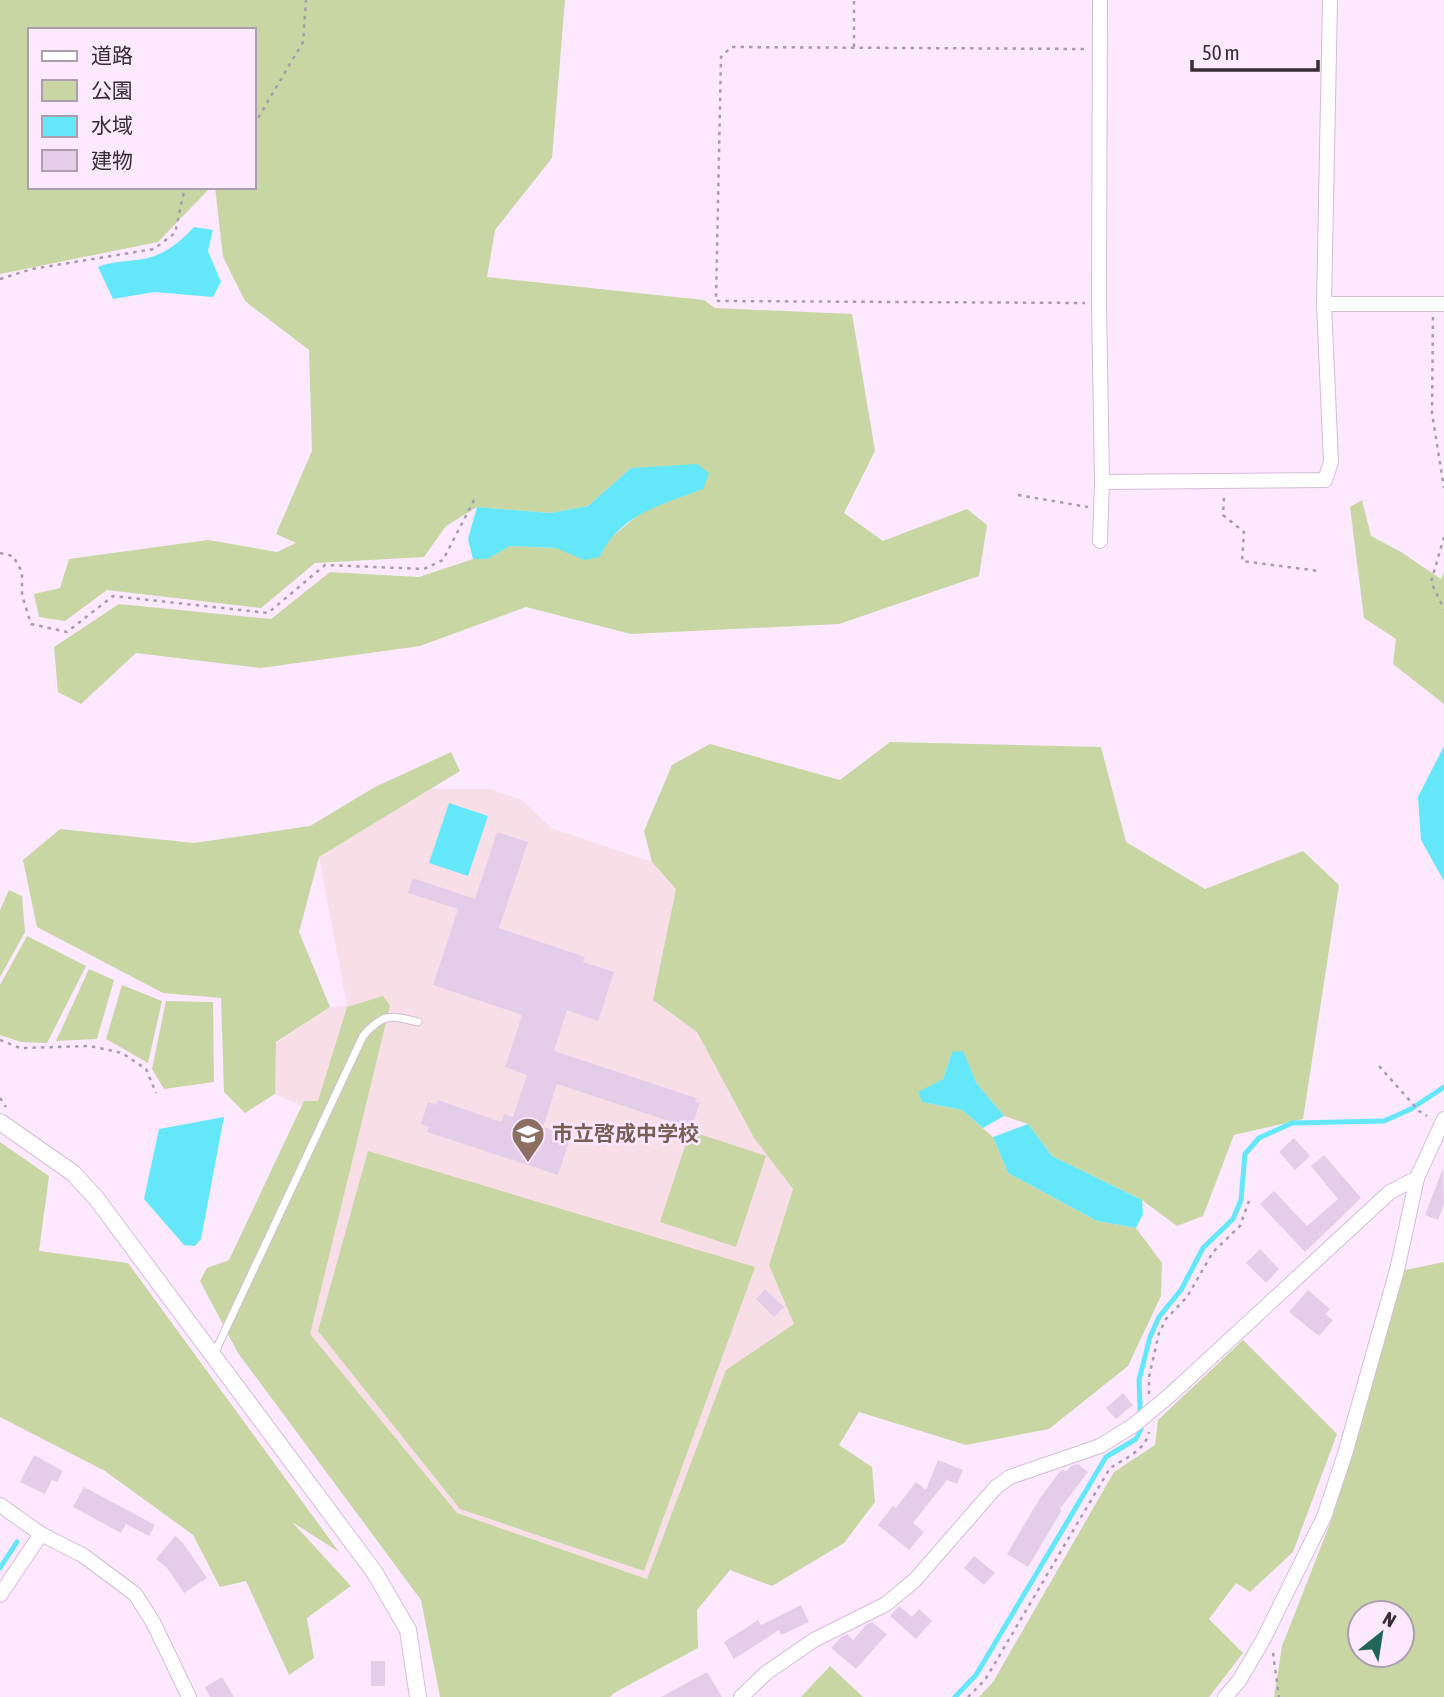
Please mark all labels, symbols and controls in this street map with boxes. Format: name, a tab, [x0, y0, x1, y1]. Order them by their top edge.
legend	[28, 28, 256, 189]
scale bar	[1192, 28, 1318, 72]
text: 50 m	[1202, 40, 1240, 64]
text: 道路	[91, 43, 133, 67]
text: 公園	[91, 78, 133, 102]
text: 水域	[91, 113, 133, 137]
text: 建物	[91, 148, 133, 172]
school or university icon: 市立啓成中学校	[509, 1115, 547, 1164]
place label: 市立啓成中学校	[552, 1121, 699, 1145]
north arrow	[1346, 1599, 1416, 1669]
text: N	[1379, 1607, 1400, 1632]

